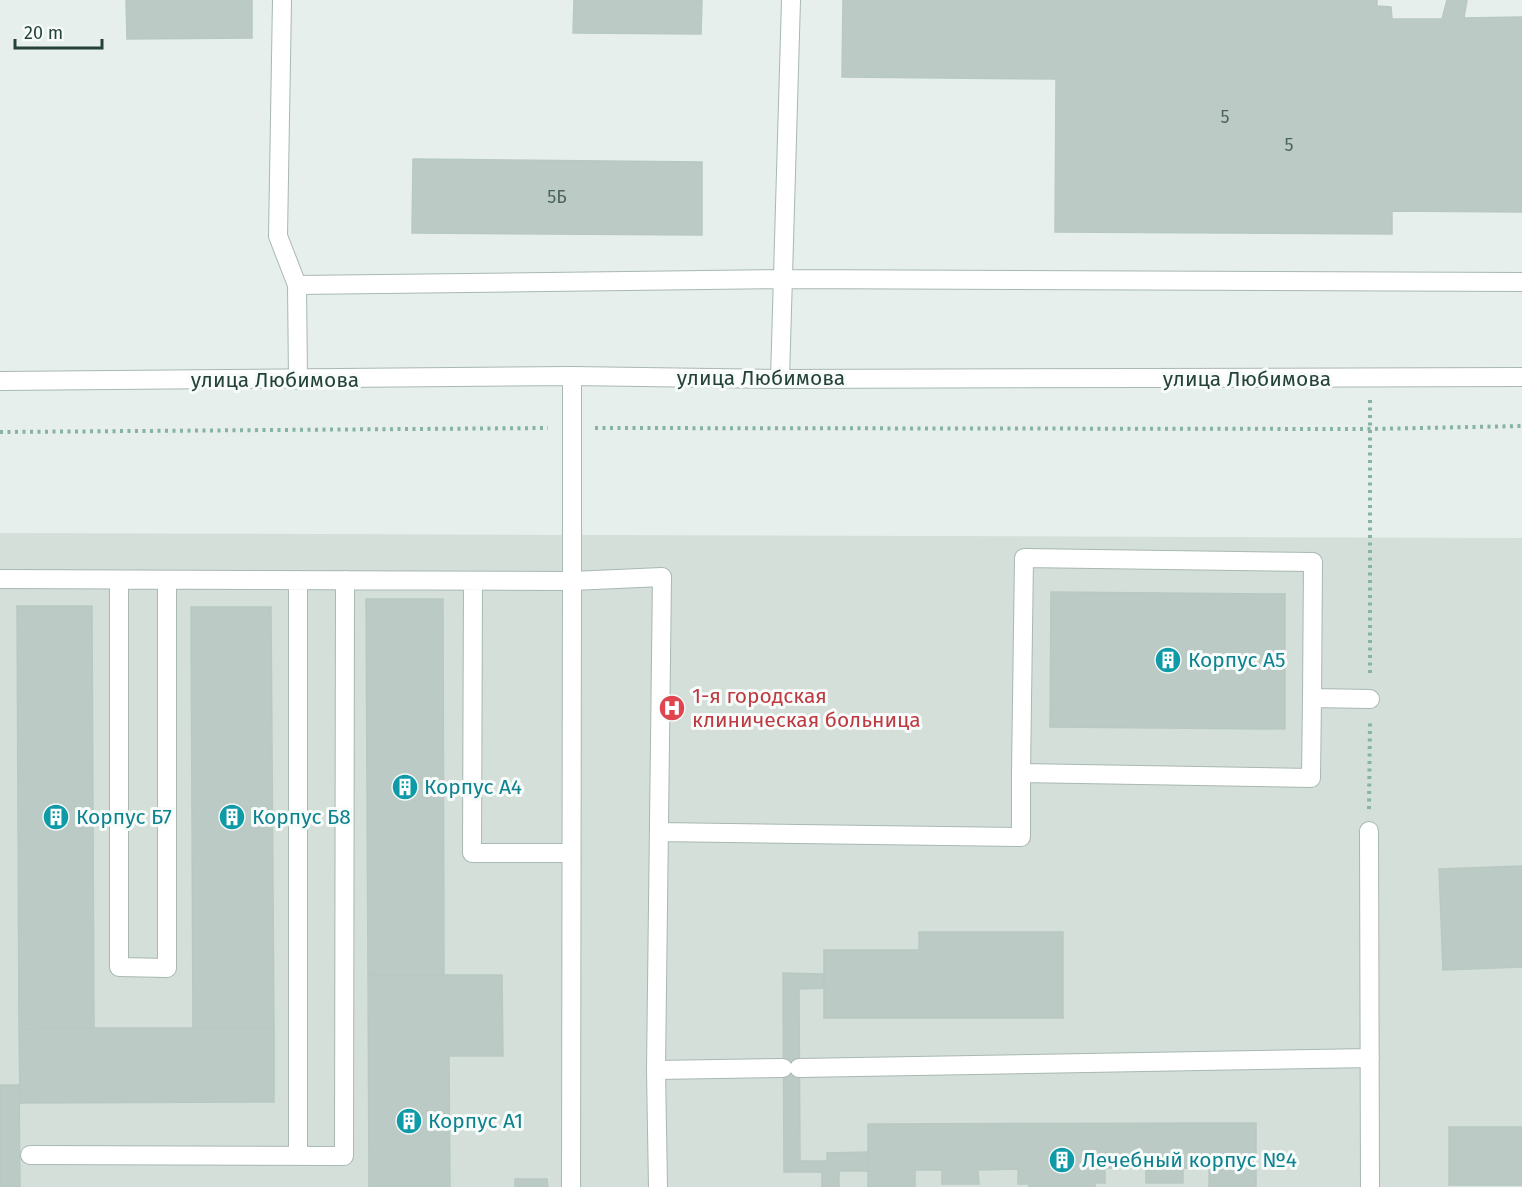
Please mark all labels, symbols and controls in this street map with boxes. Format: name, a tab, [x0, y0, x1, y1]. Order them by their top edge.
scale bar	[15, 12, 102, 50]
text: 20 m	[24, 22, 63, 44]
house number: 5	[1220, 106, 1230, 128]
house number: 5	[1284, 134, 1294, 156]
house number: 5Б	[547, 186, 567, 208]
street label: улица Любимова	[677, 365, 845, 391]
street label: улица Любимова	[1163, 366, 1331, 392]
street label: улица Любимова	[191, 367, 359, 393]
building icon: Корпус А5	[1153, 645, 1183, 675]
place label: Корпус А5	[1188, 647, 1286, 673]
place label: 1-я городская клиническая больница	[692, 683, 921, 733]
hospital icon: 1-я городская клиническая больница	[657, 693, 687, 723]
building icon: Корпус А4	[390, 772, 420, 802]
place label: Корпус А4	[424, 774, 522, 800]
building icon: Корпус Б7	[41, 802, 71, 832]
building icon: Корпус Б8	[217, 802, 247, 832]
place label: Корпус Б7	[76, 804, 172, 830]
place label: Корпус Б8	[252, 804, 351, 830]
building icon: Корпус А1	[394, 1106, 424, 1136]
place label: Корпус А1	[428, 1108, 523, 1134]
building icon: Лечебный корпус №4	[1047, 1145, 1077, 1175]
place label: Лечебный корпус №4	[1082, 1147, 1297, 1173]

